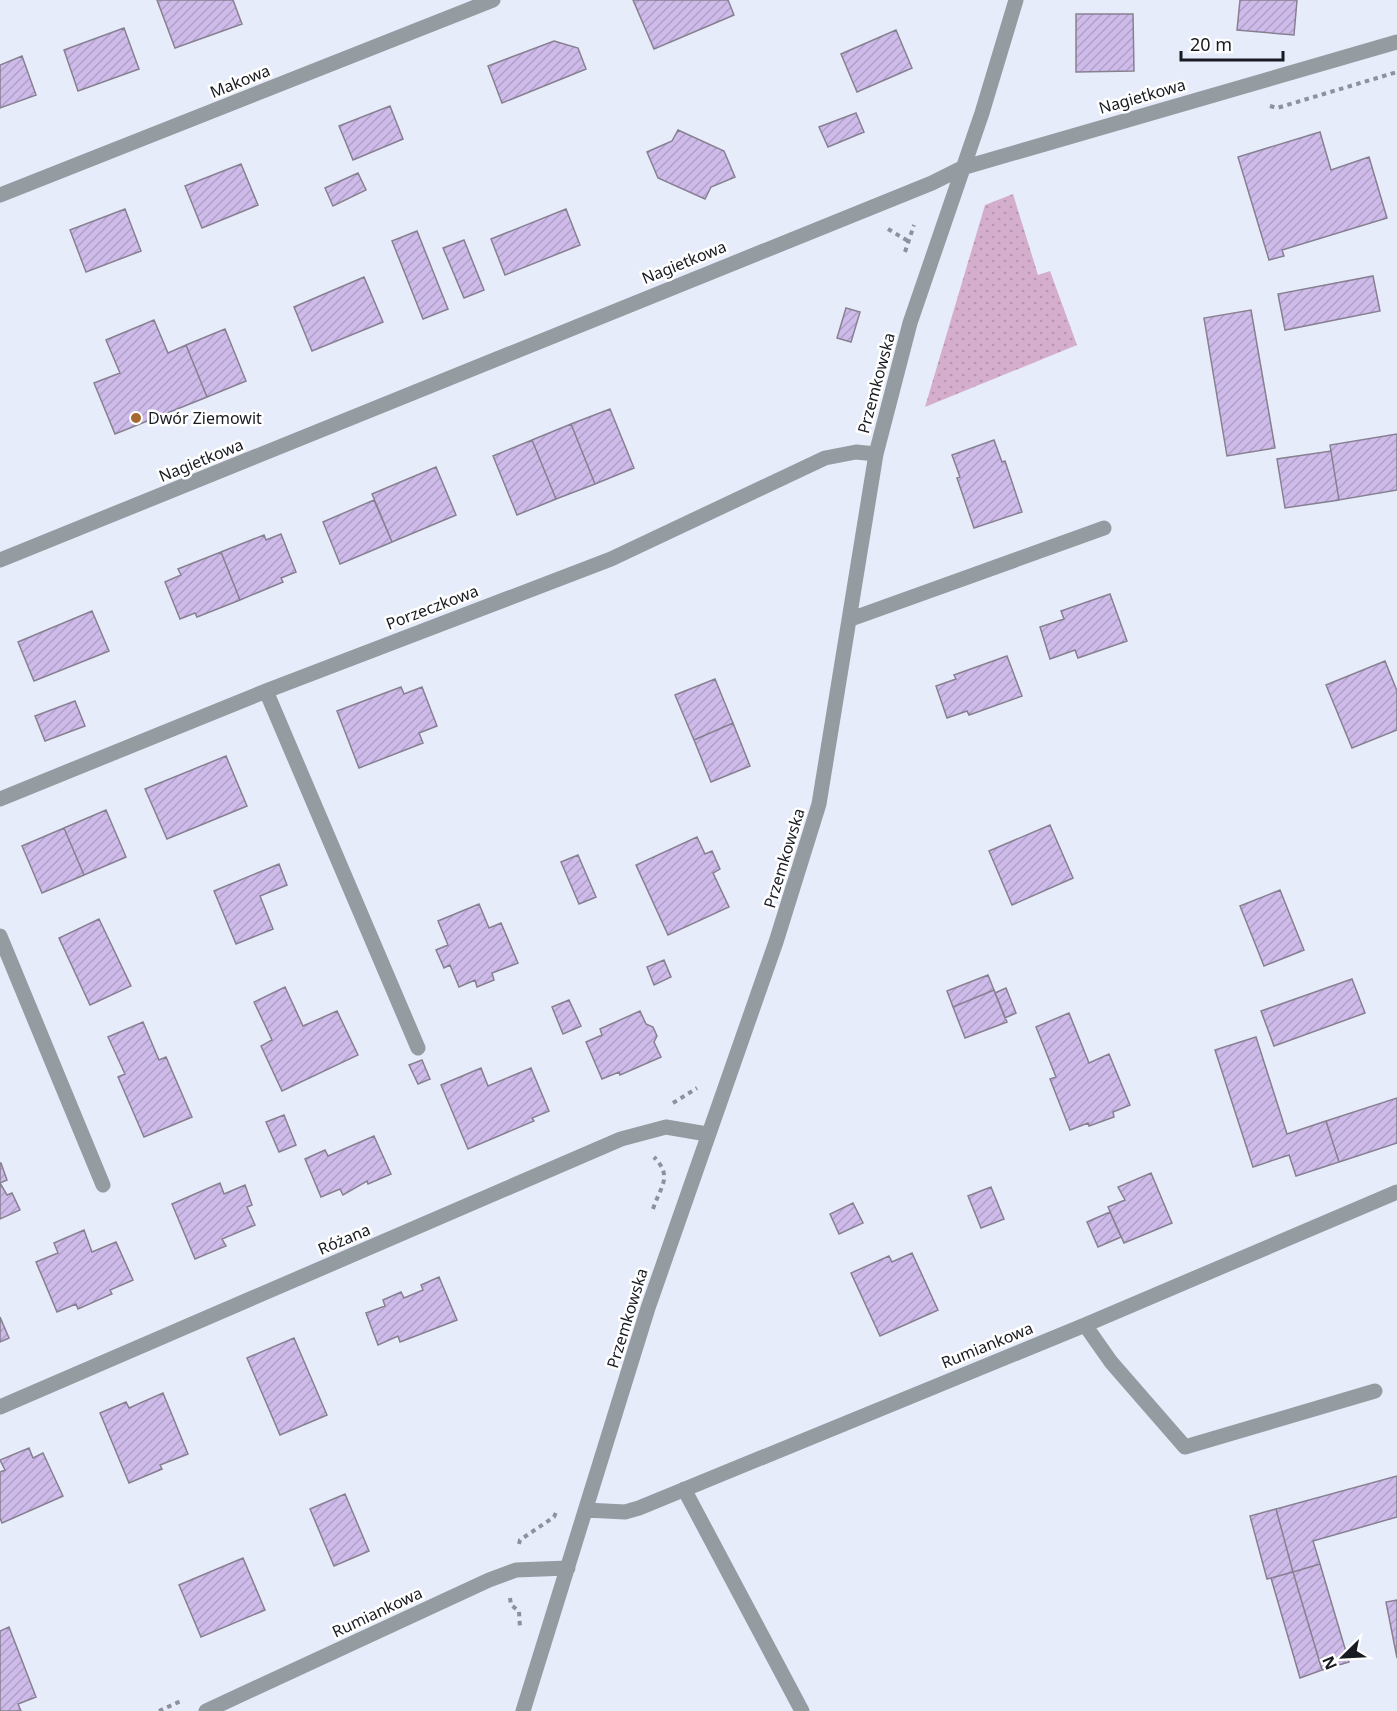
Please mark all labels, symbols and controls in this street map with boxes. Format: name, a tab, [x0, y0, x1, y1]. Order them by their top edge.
scale bar	[1181, 24, 1283, 62]
text: 20 m	[1190, 32, 1232, 56]
street label: Makowa	[207, 59, 273, 103]
street label: Nagietkowa	[1096, 73, 1188, 119]
street label: Nagietkowa	[638, 235, 730, 289]
street label: Przemkowska	[852, 330, 900, 436]
place label: Dwór Ziemowit	[148, 407, 262, 429]
marker: Dwór Ziemowit	[129, 411, 143, 425]
street label: Nagietkowa	[155, 433, 247, 487]
street label: Porzeczkowa	[383, 579, 481, 635]
street label: Przemkowska	[758, 805, 810, 911]
street label: Różana	[314, 1218, 374, 1260]
street label: Przemkowska	[601, 1265, 653, 1371]
street label: Rumiankowa	[938, 1317, 1036, 1373]
street label: Rumiankowa	[328, 1581, 426, 1643]
north arrow	[1313, 1627, 1373, 1687]
text: N	[1317, 1653, 1342, 1674]

